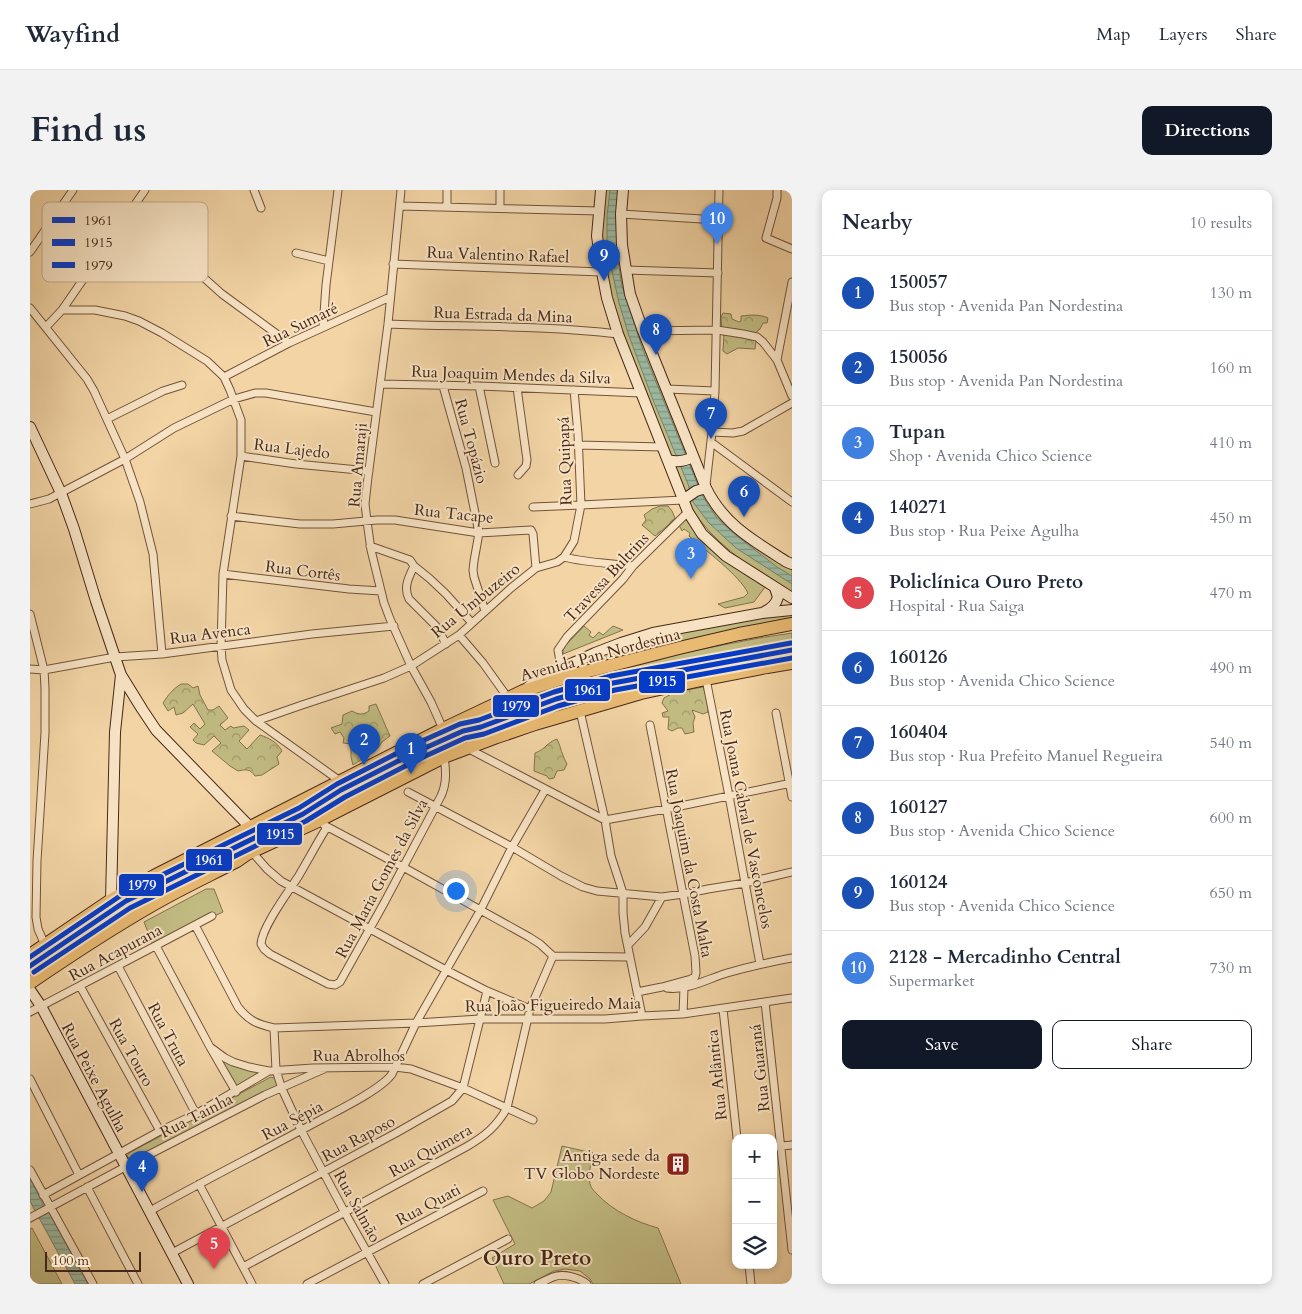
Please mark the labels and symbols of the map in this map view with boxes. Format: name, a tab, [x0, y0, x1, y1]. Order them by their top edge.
legend	[42, 202, 208, 282]
pin: 10	[701, 203, 733, 244]
text: 1961	[84, 211, 113, 230]
text: 1915	[84, 233, 113, 252]
pin: 9	[588, 240, 620, 281]
street label: Rua Valentino Rafael	[426, 242, 570, 268]
text: 1979	[84, 256, 113, 275]
street label: Rua Sumaré	[259, 297, 342, 353]
street label: Rua Estrada da Mina	[433, 302, 573, 328]
pin: 8	[640, 314, 672, 355]
street label: Rua Joaquim Mendes da Silva	[411, 361, 611, 389]
street label: Rua Topázio	[449, 396, 493, 487]
pin: 7	[695, 398, 727, 439]
street label: Rua Quipapá	[552, 416, 578, 506]
street label: Rua Amaraji	[343, 421, 373, 508]
street label: Rua Lajedo	[253, 433, 332, 465]
pin: 6	[728, 476, 760, 517]
street label: Rua Tacape	[413, 499, 495, 529]
street label: Travessa Bultrins	[559, 528, 654, 627]
pin: 3	[675, 538, 707, 579]
street label: Rua Cortês	[264, 555, 342, 587]
street label: Rua Umbuzeiro	[427, 558, 525, 643]
street label: Rua Avenca	[169, 618, 252, 650]
street label: Avenida Pan Nordestina	[518, 623, 683, 687]
line badge: 1915	[638, 670, 686, 694]
text: 1915	[648, 672, 676, 691]
line badge: 1961	[564, 678, 611, 702]
text: 1961	[574, 681, 602, 700]
line badge: 1979	[492, 694, 540, 718]
text: 1979	[502, 697, 530, 716]
street label: Rua Joana Cabral de Vasconcelos	[714, 708, 778, 931]
pin: 2	[348, 724, 380, 765]
pin: 1	[395, 733, 427, 774]
street label: Rua Joaquim da Costa Malta	[660, 767, 718, 960]
street label: Rua Maria Gomes da Silva	[330, 795, 433, 962]
line badge: 1915	[256, 822, 303, 846]
text: 1915	[266, 825, 294, 844]
line badge: 1961	[185, 848, 233, 872]
text: 1961	[195, 851, 223, 870]
line badge: 1979	[118, 873, 165, 897]
text: 1979	[128, 876, 156, 895]
your location	[443, 878, 469, 904]
street label: Rua Acapurana	[65, 919, 166, 987]
street label: Rua João Figueiredo Maia	[465, 992, 641, 1018]
street label: Rua Truta	[142, 999, 194, 1070]
street label: Rua Touro	[103, 1014, 159, 1091]
street label: Rua Peixe Agulha	[56, 1019, 132, 1136]
street label: Rua Guaraná	[744, 1023, 776, 1113]
street label: Rua Atlântica	[701, 1028, 733, 1121]
street label: Rua Abrolhos	[313, 1045, 405, 1067]
street label: Rua Tainha	[156, 1088, 237, 1144]
street label: Rua Sépia	[258, 1096, 327, 1146]
street label: Rua Raposo	[318, 1110, 399, 1167]
street label: Rua Quimera	[385, 1119, 476, 1183]
place label: Antiga sede da TV Globo Nordeste	[524, 1145, 660, 1185]
pin: 4	[126, 1151, 158, 1192]
building icon: Antiga sede da TV Globo Nordeste	[665, 1151, 691, 1177]
street label: Rua Salmão	[328, 1167, 386, 1247]
street label: Rua Quati	[392, 1178, 465, 1231]
pin: 5	[198, 1228, 230, 1269]
district label: Ouro Preto	[483, 1244, 591, 1273]
scale bar	[45, 1249, 141, 1272]

